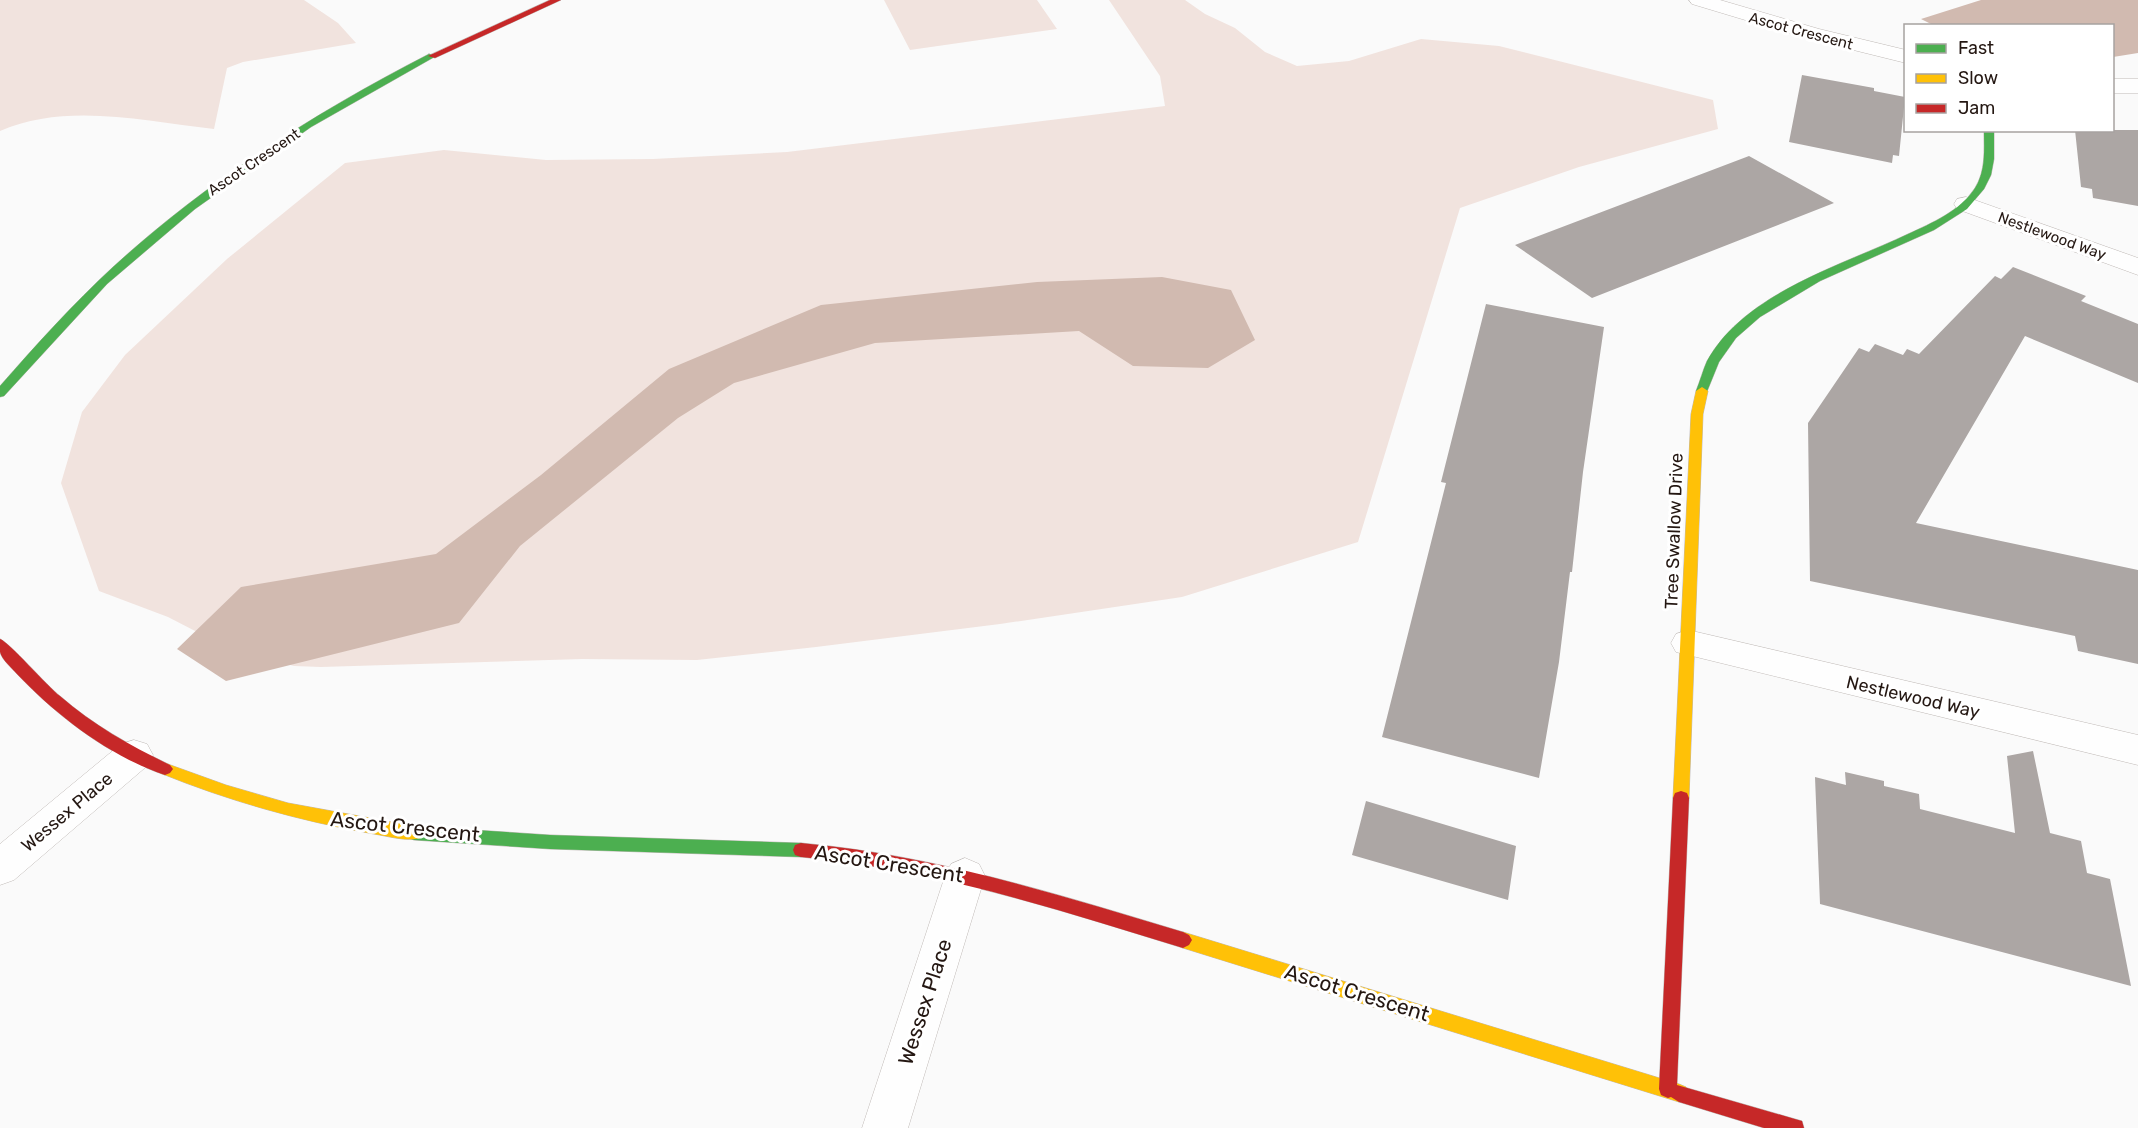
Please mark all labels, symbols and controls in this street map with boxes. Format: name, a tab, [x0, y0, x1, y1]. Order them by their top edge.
street label: Ascot Crescent	[1747, 8, 1855, 54]
legend	[1904, 24, 2114, 132]
text: Fast	[1958, 37, 1994, 59]
text: Slow	[1958, 67, 1998, 89]
text: Jam	[1958, 97, 1995, 119]
street label: Ascot Crescent	[205, 124, 304, 199]
street label: Nestlewood Way	[1996, 208, 2108, 264]
street label: Tree Swallow Drive	[1660, 453, 1688, 609]
street label: Nestlewood Way	[1844, 671, 1982, 723]
street label: Wessex Place	[17, 767, 117, 857]
street label: Ascot Crescent	[329, 806, 481, 847]
street label: Ascot Crescent	[813, 839, 965, 888]
street label: Wessex Place	[892, 936, 957, 1068]
street label: Ascot Crescent	[1282, 959, 1433, 1026]

